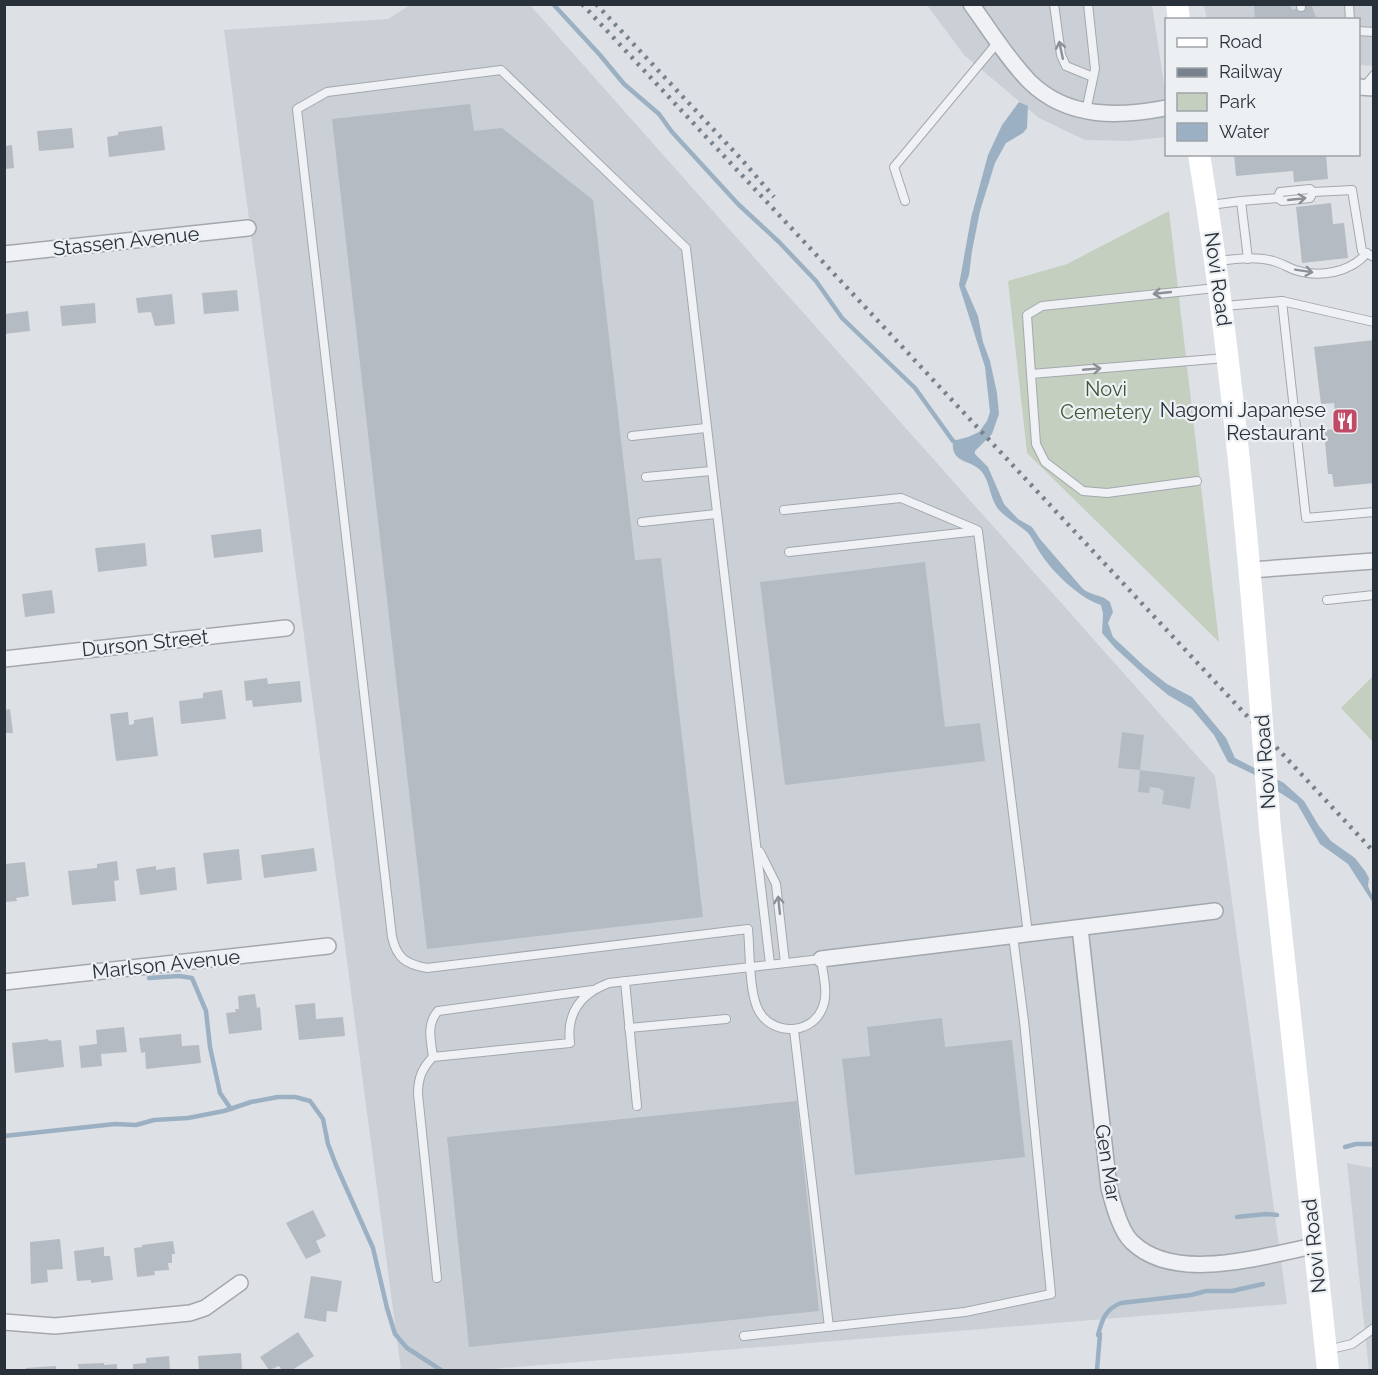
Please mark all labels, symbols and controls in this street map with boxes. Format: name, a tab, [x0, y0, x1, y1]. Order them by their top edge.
legend	[1165, 18, 1360, 156]
text: Road	[1219, 31, 1262, 52]
one-way arrow	[1055, 41, 1066, 60]
text: Railway	[1219, 61, 1283, 82]
text: Park	[1219, 91, 1256, 112]
text: Water	[1219, 121, 1270, 142]
one-way arrow	[1286, 193, 1306, 204]
street label: Stassen Avenue	[52, 221, 201, 261]
street label: Novi Road	[1200, 230, 1236, 328]
one-way arrow	[1294, 266, 1314, 277]
one-way arrow	[1152, 288, 1172, 299]
one-way arrow	[1081, 363, 1101, 374]
park label: Novi Cemetery	[1060, 377, 1152, 424]
place label: Nagomi Japanese Restaurant	[1160, 398, 1326, 445]
restaurant icon: Nagomi Japanese Restaurant	[1330, 406, 1360, 436]
street label: Durson Street	[81, 624, 210, 662]
street label: Novi Road	[1250, 714, 1280, 810]
one-way arrow	[773, 895, 784, 915]
street label: Marlson Avenue	[91, 944, 241, 984]
street label: Gen Mar	[1090, 1123, 1126, 1203]
street label: Novi Road	[1297, 1198, 1331, 1294]

